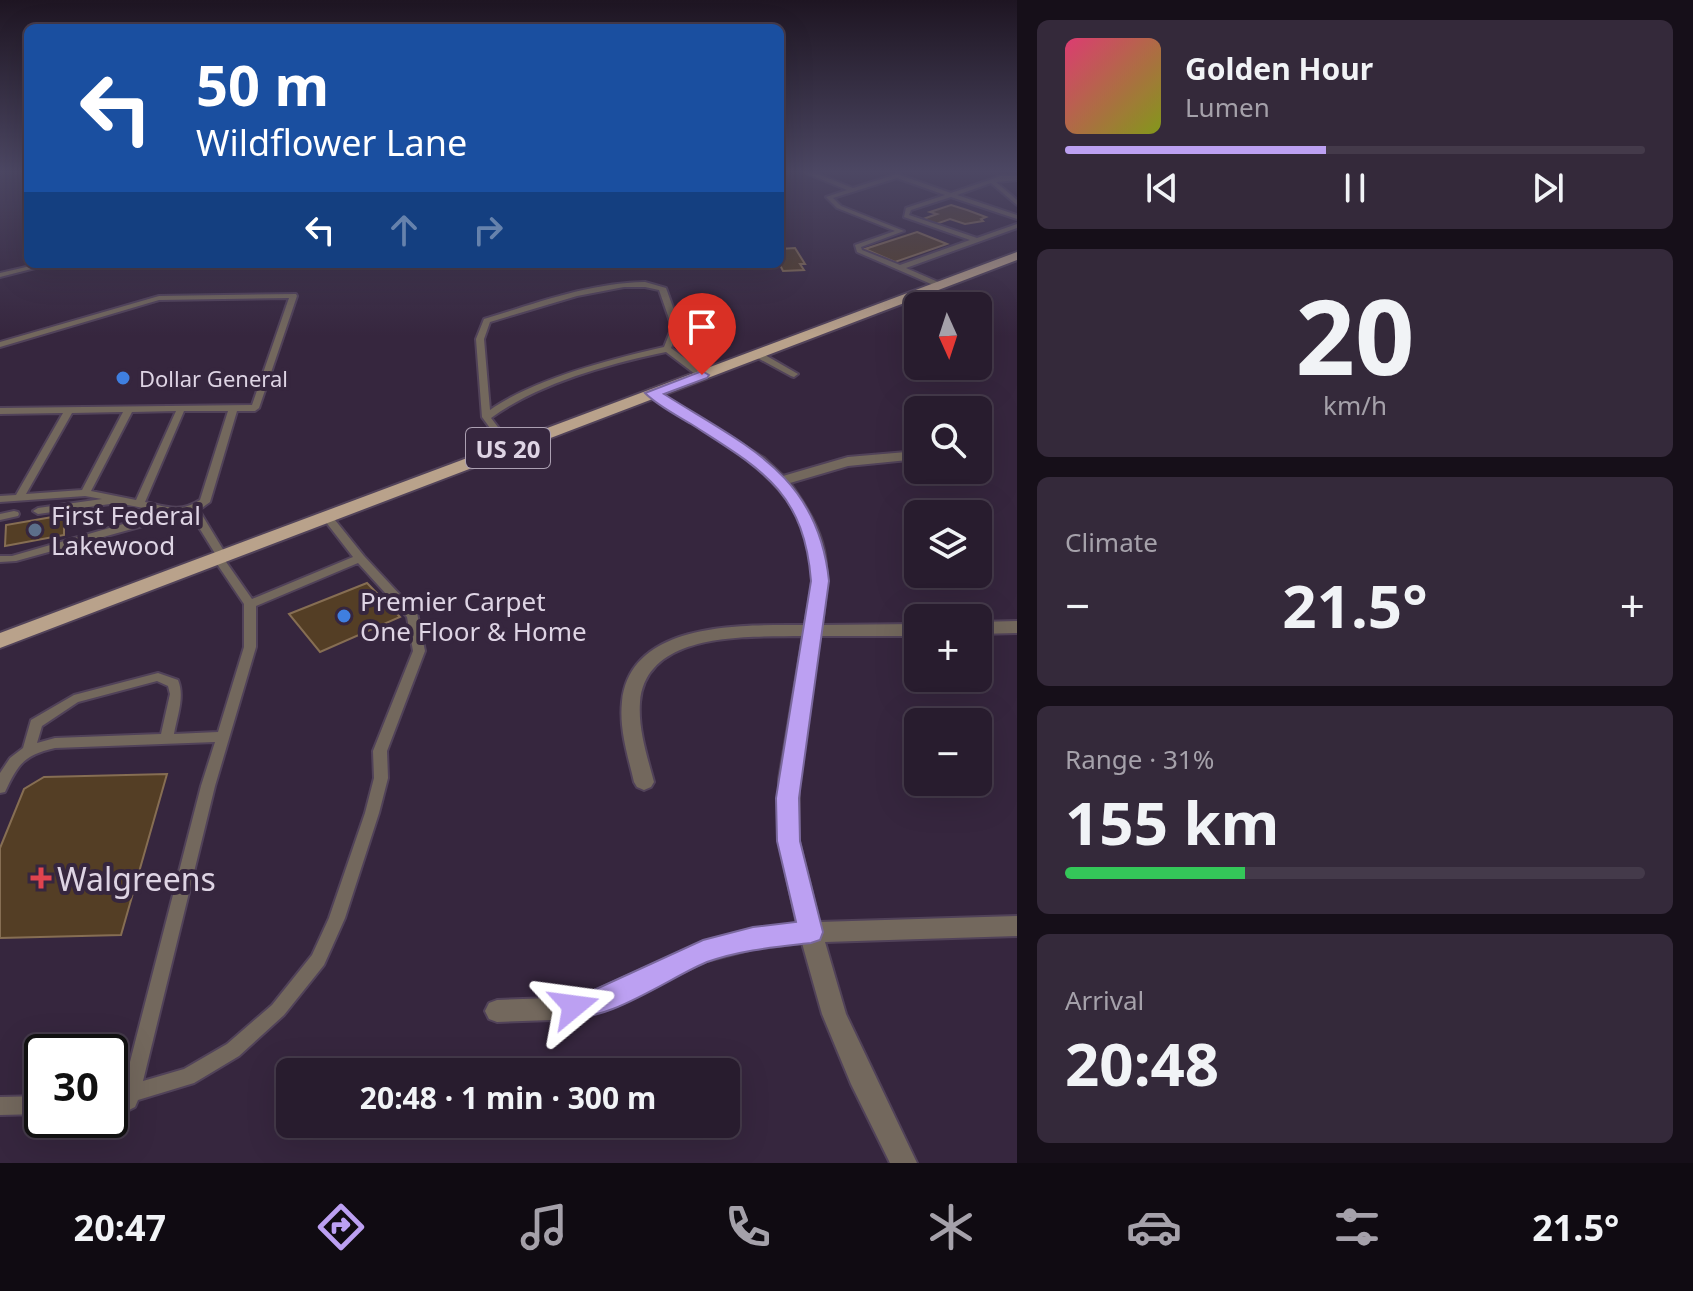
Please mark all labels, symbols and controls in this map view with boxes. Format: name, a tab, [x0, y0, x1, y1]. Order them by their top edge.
text: 50 m	[196, 46, 329, 122]
text: Golden Hour	[1185, 48, 1373, 89]
icon: left	[64, 56, 168, 160]
text: Lumen	[1185, 89, 1270, 125]
text: Wildflower Lane	[196, 118, 467, 167]
icon: previous	[1140, 166, 1184, 210]
icon: pause	[1333, 166, 1377, 210]
icon: next	[1526, 166, 1570, 210]
icon: left	[298, 208, 342, 252]
icon: ahead	[382, 208, 426, 252]
icon: right	[466, 208, 510, 252]
text: 20	[1296, 264, 1414, 405]
north arrow	[904, 292, 992, 380]
map controls	[904, 292, 992, 796]
pin	[668, 293, 736, 375]
icon: arrive	[680, 305, 724, 349]
place label: Dollar General	[139, 363, 288, 393]
marker: Dollar General	[114, 369, 132, 387]
text: km/h	[1323, 387, 1387, 423]
button: search	[904, 396, 992, 484]
road number: US 20	[466, 428, 550, 468]
place label: First Federal Lakewood	[51, 497, 201, 563]
button: layers	[904, 500, 992, 588]
marker: First Federal Lakewood	[26, 521, 44, 539]
text: Climate	[1065, 524, 1158, 560]
text: 21.5°	[1282, 564, 1428, 646]
text: −	[1065, 575, 1090, 635]
text: +	[1620, 575, 1645, 635]
place label: Premier Carpet One Floor & Home	[360, 583, 587, 649]
button: +	[904, 604, 992, 692]
marker: Premier Carpet One Floor & Home	[335, 607, 353, 625]
button: −	[904, 708, 992, 796]
text: Range · 31%	[1065, 741, 1214, 777]
text: 155 km	[1065, 781, 1279, 863]
place label: Walgreens	[57, 857, 216, 900]
marker: Walgreens	[32, 869, 50, 887]
position arrow	[532, 964, 616, 1048]
text: Arrival	[1065, 982, 1144, 1018]
text: 20:48	[1065, 1022, 1219, 1104]
speed limit sign: 30	[24, 1034, 128, 1138]
text: 20:48 · 1 min · 300 m	[360, 1077, 656, 1118]
icon: directions	[313, 1199, 369, 1255]
icon: music	[516, 1199, 572, 1255]
icon: phone	[720, 1199, 776, 1255]
icon: climate	[923, 1199, 979, 1255]
icon: car	[1126, 1199, 1182, 1255]
icon: filters	[1329, 1199, 1385, 1255]
text: 20:47	[74, 1203, 166, 1252]
text: 21.5°	[1532, 1203, 1619, 1252]

